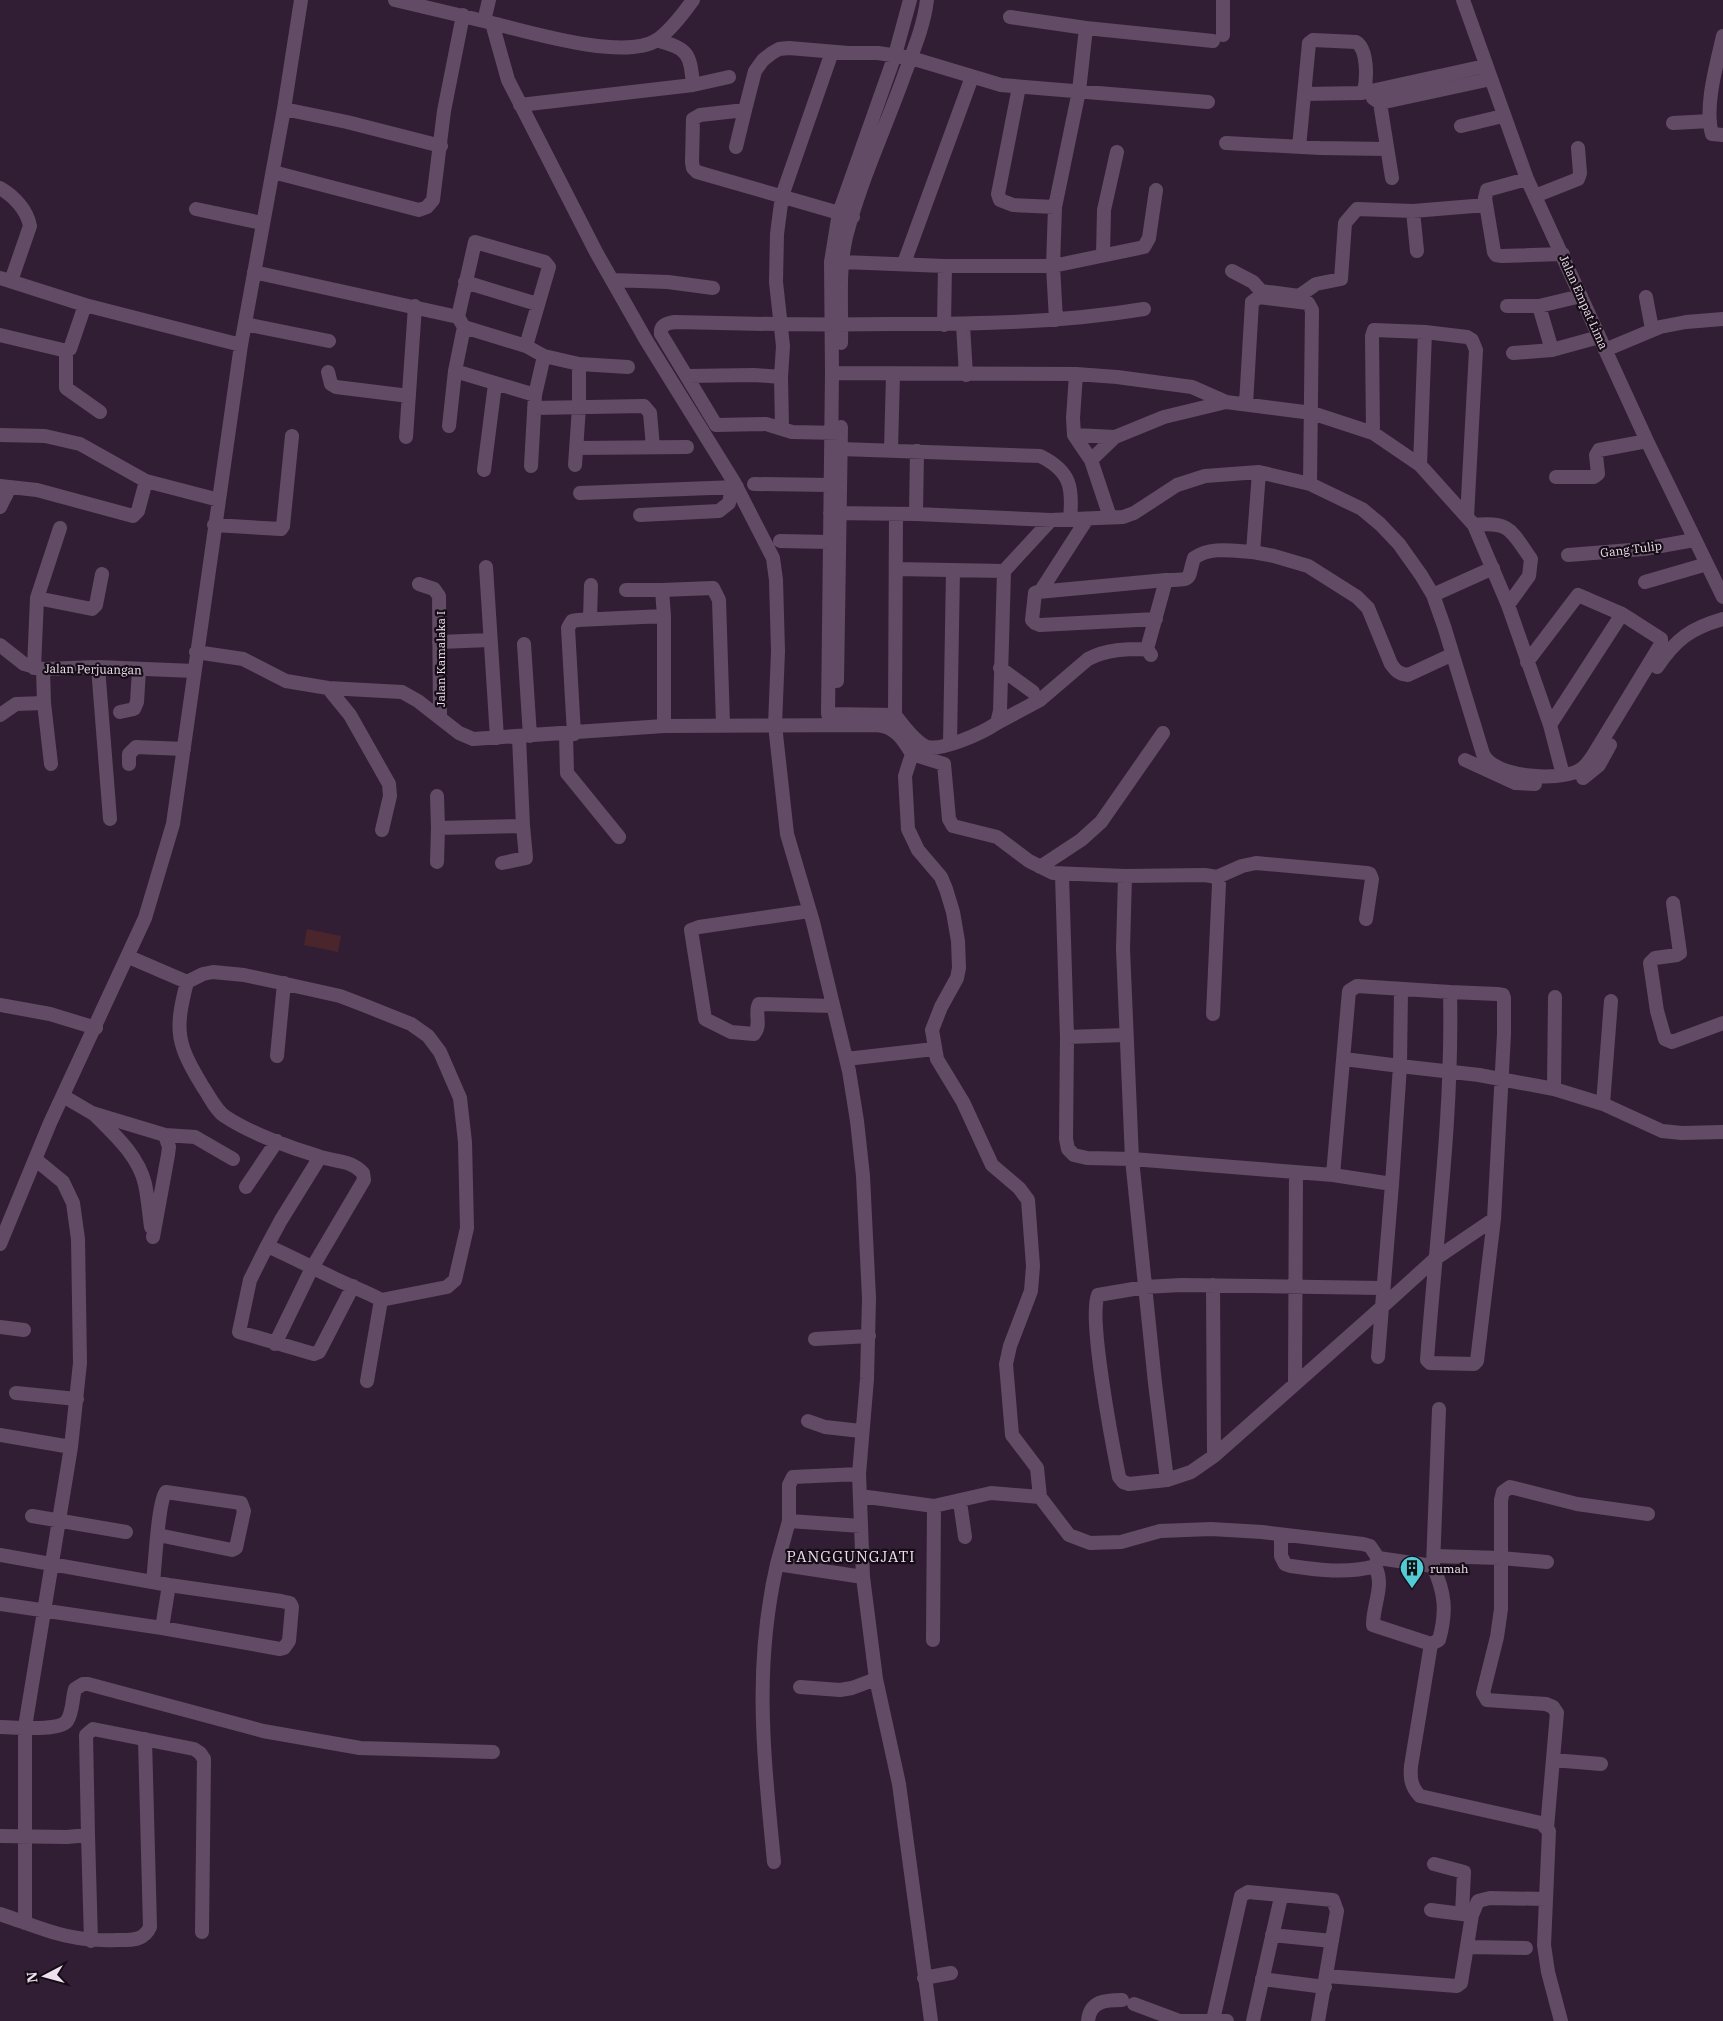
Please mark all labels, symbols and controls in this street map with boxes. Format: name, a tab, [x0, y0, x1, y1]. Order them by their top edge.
street label: Jalan Empat Lima	[1556, 253, 1612, 352]
street label: Gang Tulip	[1599, 538, 1663, 560]
street label: Jalan Kamalaka I	[433, 611, 448, 707]
street label: Jalan Perjuangan	[44, 661, 142, 677]
district label: PANGGUNGJATI	[786, 1547, 916, 1566]
building icon: rumah	[1399, 1555, 1425, 1589]
place label: rumah	[1430, 1561, 1469, 1576]
north arrow	[20, 1951, 70, 2001]
text: N	[23, 1971, 42, 1984]

